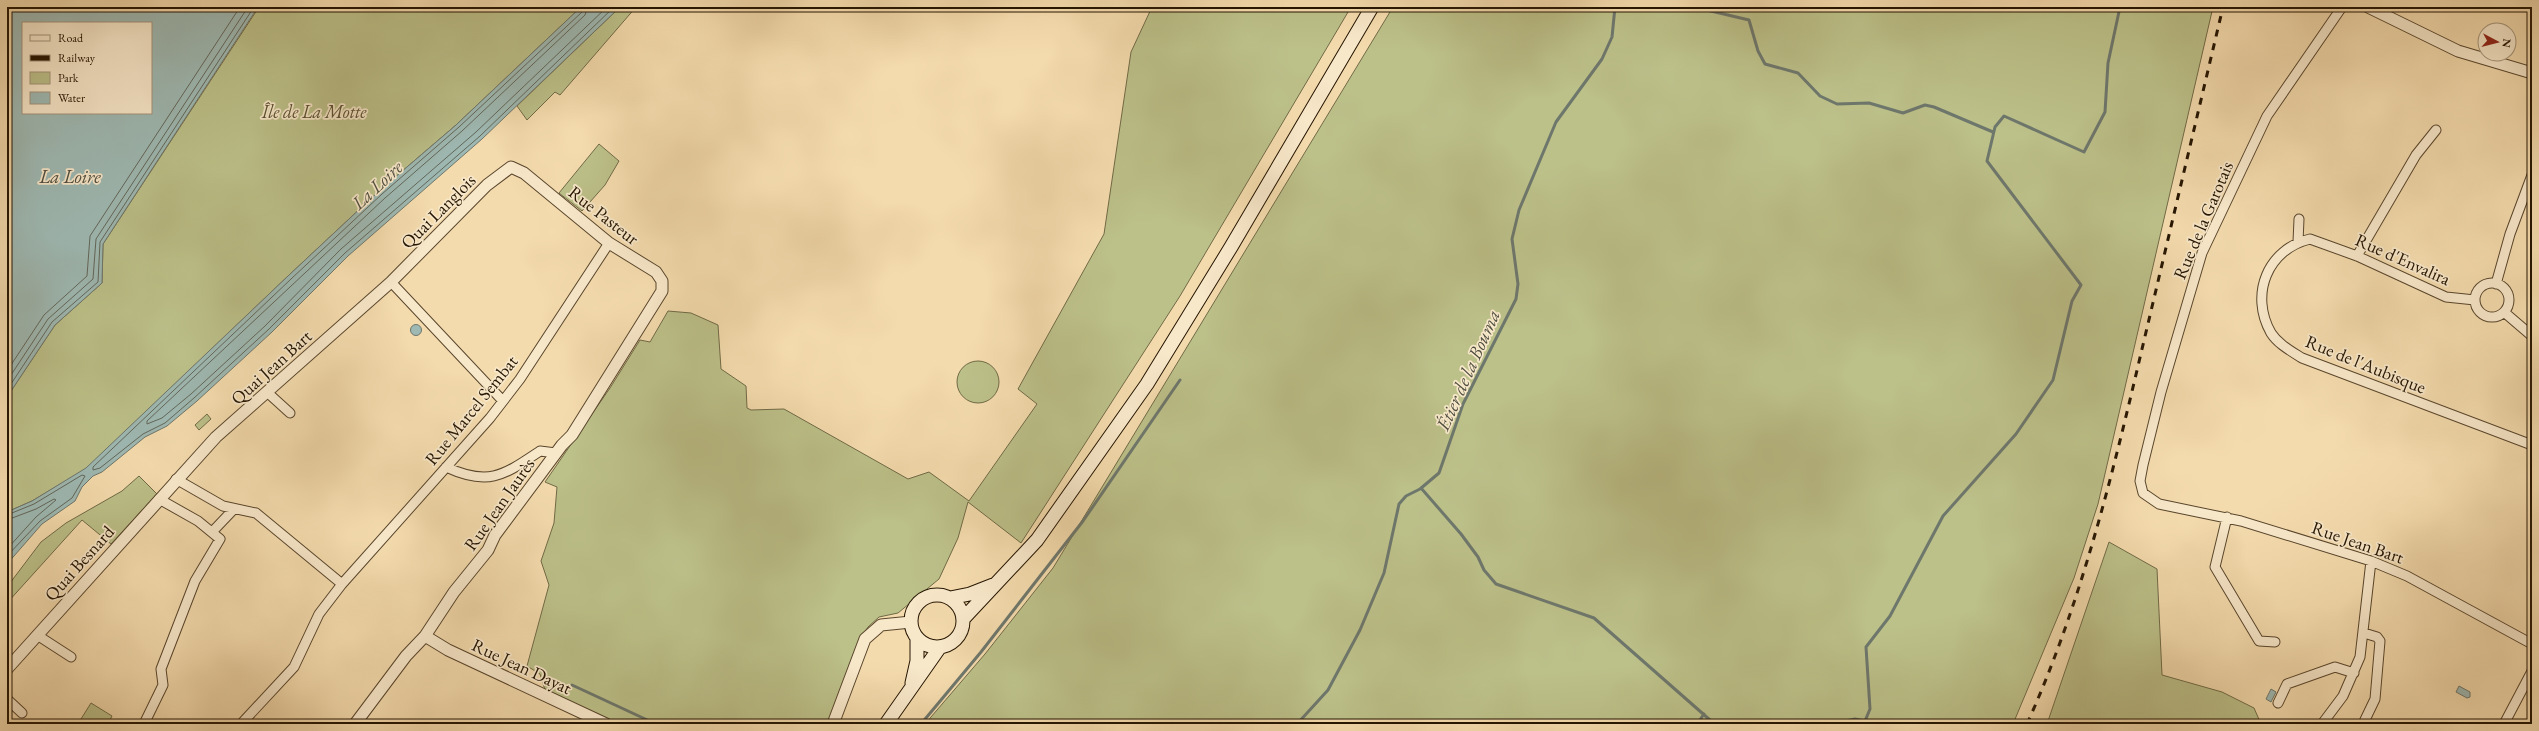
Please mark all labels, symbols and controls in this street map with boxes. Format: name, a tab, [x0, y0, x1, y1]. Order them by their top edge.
legend	[22, 22, 152, 114]
north arrow	[2477, 22, 2517, 62]
text: Road	[58, 30, 84, 46]
text: N	[2499, 38, 2514, 49]
text: Railway	[58, 50, 96, 66]
text: Park	[58, 70, 79, 86]
text: Water	[58, 90, 85, 106]
park label: Île de La Motte	[261, 100, 367, 123]
water label: La Loire	[345, 155, 408, 216]
street label: Rue de la Garotais	[2168, 157, 2238, 283]
water label: La Loire	[38, 164, 101, 189]
street label: Quai Langlois	[396, 168, 481, 253]
street label: Rue Pasteur	[564, 180, 644, 250]
street label: Rue d'Envalira	[2352, 228, 2455, 290]
water label: Étier de la Bouma	[1430, 306, 1506, 435]
street label: Quai Jean Bart	[226, 324, 317, 409]
street label: Rue de l'Aubisque	[2302, 329, 2430, 399]
street label: Rue Marcel Sembat	[420, 350, 523, 470]
street label: Rue Jean Jaurès	[459, 453, 539, 555]
street label: Rue Jean Bart	[2309, 516, 2407, 569]
street label: Quai Besnard	[39, 520, 119, 605]
street label: Rue Jean Dayat	[468, 633, 576, 699]

